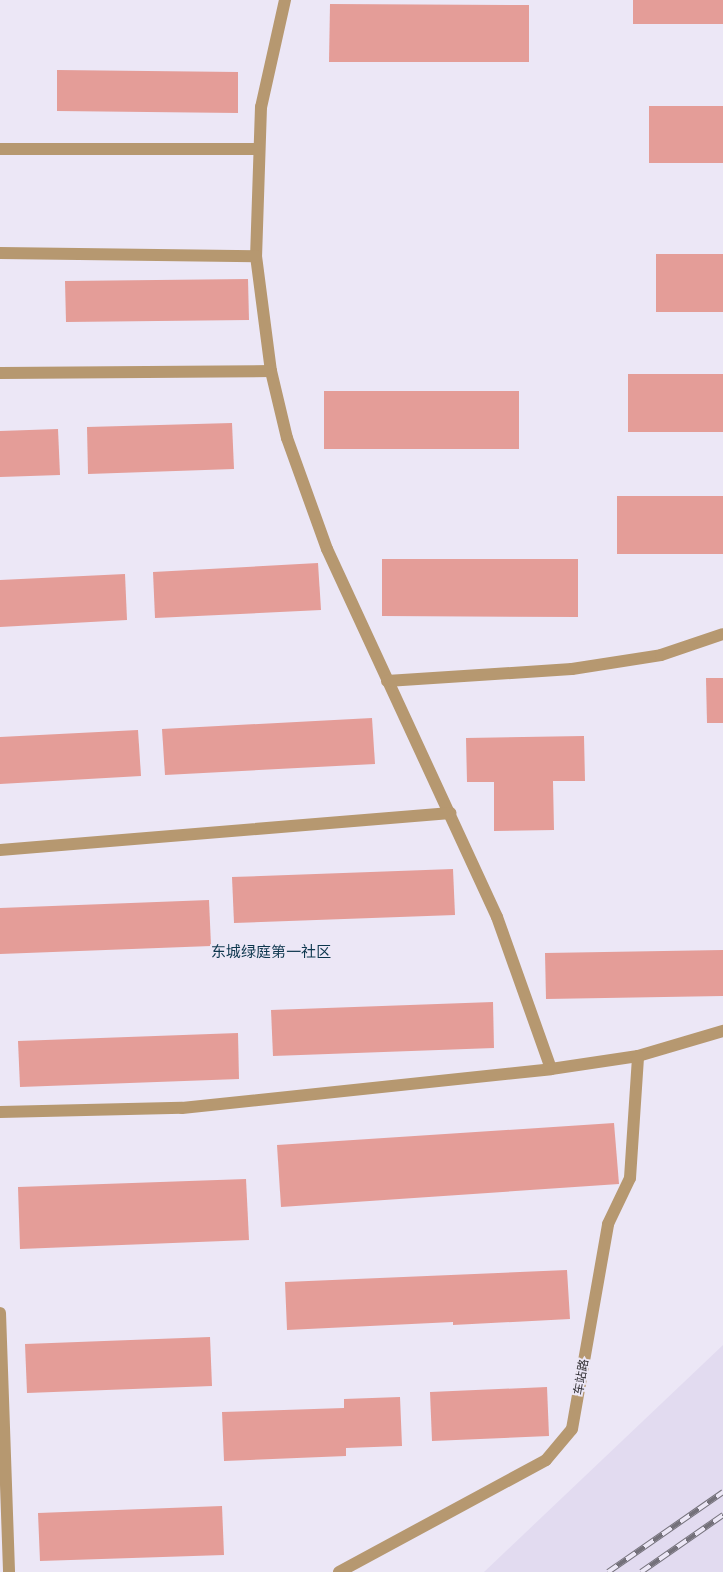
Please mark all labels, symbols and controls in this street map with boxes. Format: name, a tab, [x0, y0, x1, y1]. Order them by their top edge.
district label: 东城绿庭第一社区	[211, 943, 331, 961]
street label: 车站路	[571, 1358, 591, 1396]

